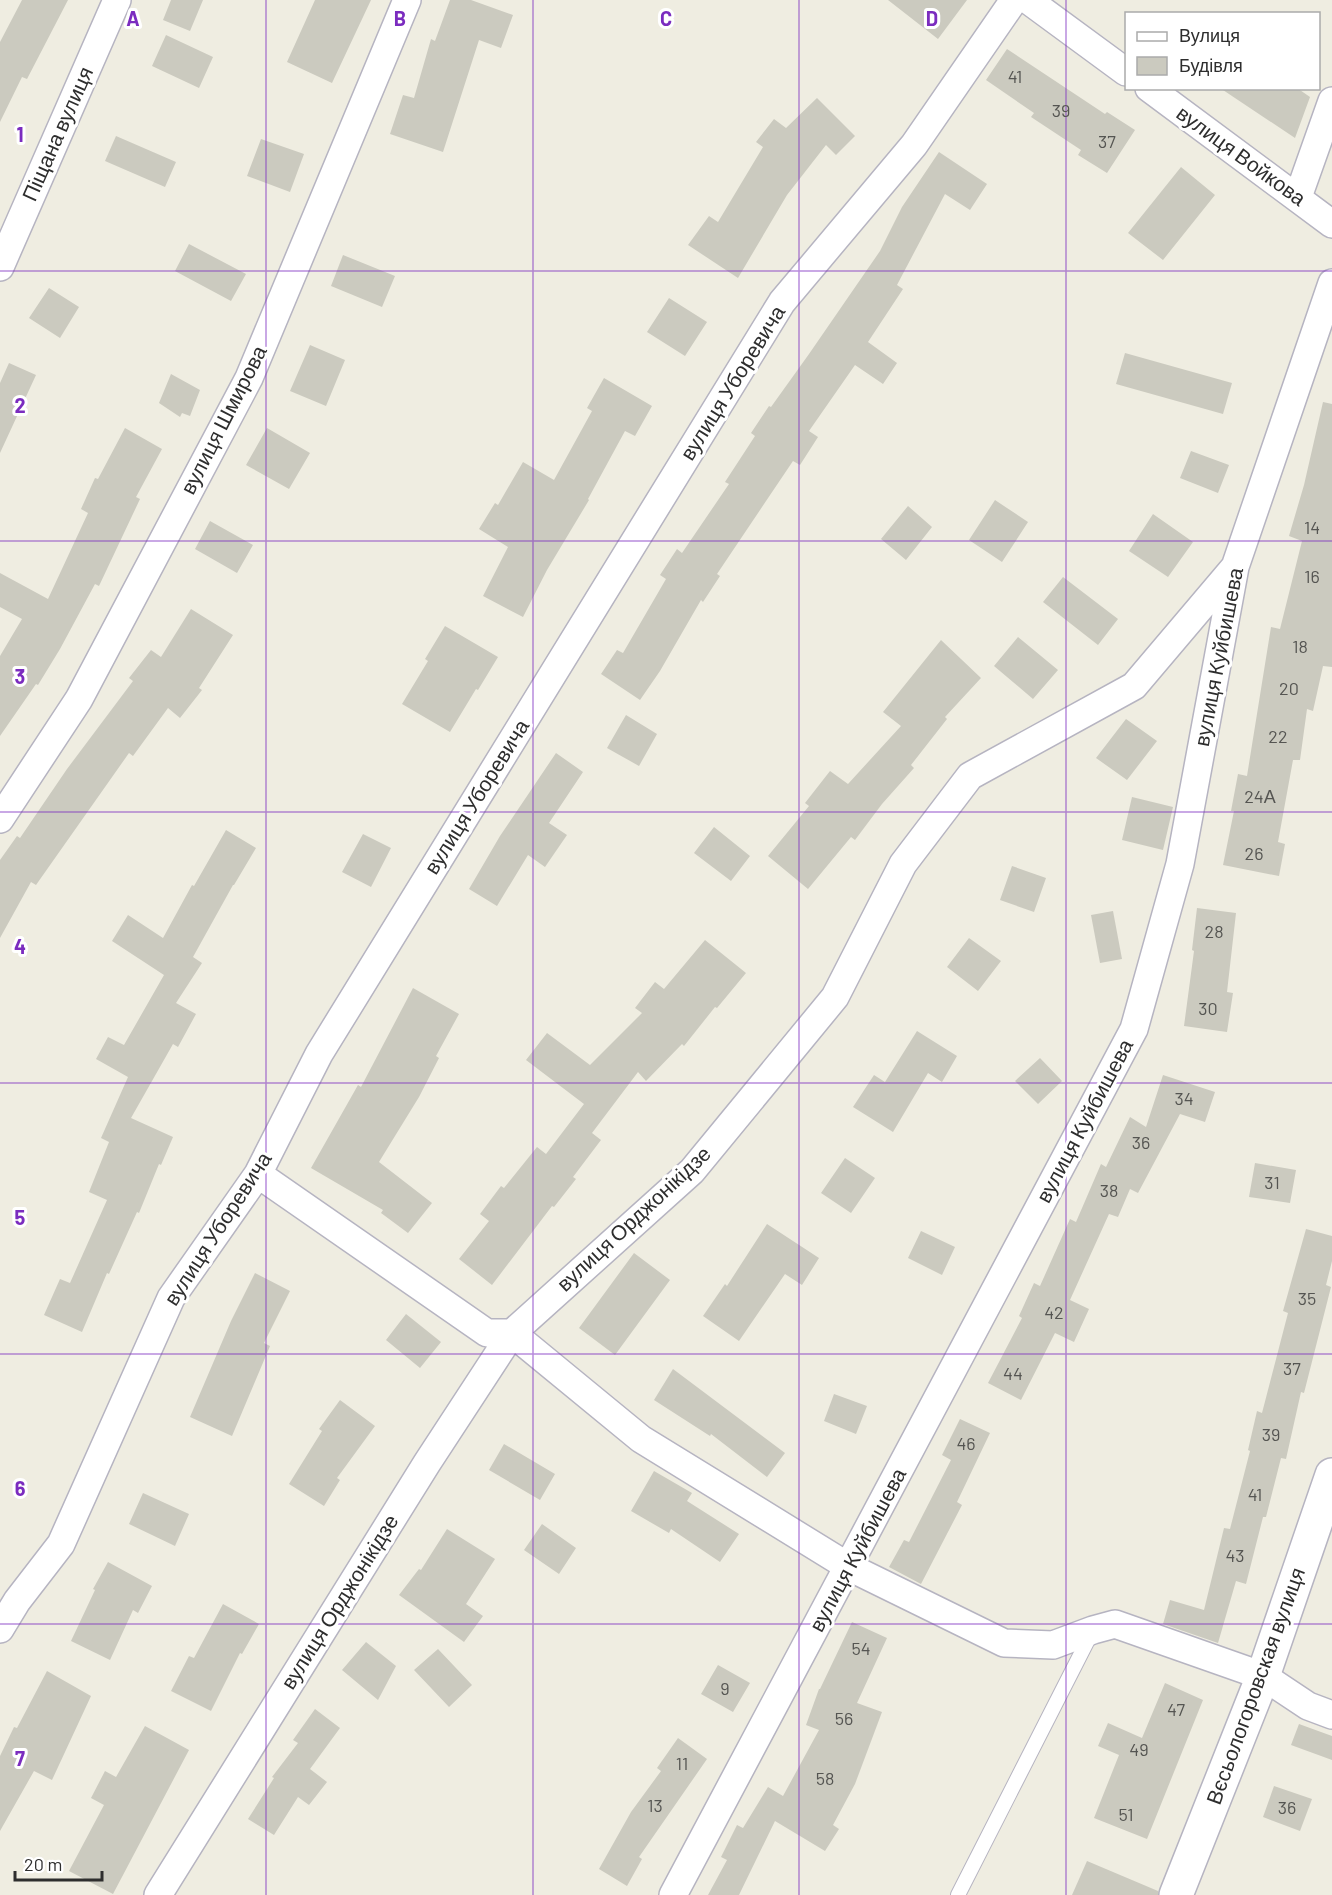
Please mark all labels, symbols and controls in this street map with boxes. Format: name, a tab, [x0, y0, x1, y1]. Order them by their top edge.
text: A	[126, 6, 140, 30]
text: B	[394, 6, 406, 30]
text: C	[660, 6, 672, 30]
text: D	[926, 6, 938, 30]
legend	[1125, 12, 1320, 90]
text: Вулиця	[1179, 24, 1240, 46]
text: Будівля	[1179, 54, 1243, 76]
street label: Піщана вулиця	[16, 62, 97, 204]
house number: 41	[1008, 65, 1022, 87]
house number: 39	[1052, 99, 1070, 121]
street label: вулиця Войкова	[1172, 100, 1312, 210]
text: 1	[16, 122, 24, 146]
house number: 37	[1098, 130, 1116, 152]
street label: вулиця Уборевича	[674, 300, 790, 464]
street label: вулиця Шмирова	[174, 340, 271, 498]
text: 2	[14, 393, 26, 417]
house number: 14	[1304, 516, 1320, 538]
street label: вулиця Куйбишева	[1188, 565, 1247, 748]
house number: 16	[1304, 565, 1320, 587]
house number: 18	[1292, 635, 1308, 657]
text: 3	[15, 664, 25, 688]
house number: 20	[1279, 677, 1299, 699]
street label: вулиця Уборевича	[418, 714, 534, 878]
house number: 22	[1268, 725, 1288, 747]
house number: 24А	[1244, 785, 1276, 807]
house number: 26	[1245, 842, 1263, 864]
house number: 28	[1204, 920, 1224, 942]
text: 4	[14, 934, 26, 958]
house number: 30	[1198, 997, 1218, 1019]
street label: вулиця Куйбишева	[1030, 1034, 1138, 1206]
house number: 34	[1174, 1087, 1194, 1109]
house number: 36	[1132, 1131, 1150, 1153]
street label: вулиця Орджонікідзе	[551, 1140, 715, 1296]
street label: вулиця Уборевича	[158, 1147, 276, 1310]
house number: 31	[1264, 1171, 1280, 1193]
house number: 38	[1100, 1179, 1118, 1201]
text: 5	[15, 1205, 26, 1229]
house number: 35	[1298, 1287, 1316, 1309]
house number: 42	[1044, 1301, 1064, 1323]
house number: 37	[1283, 1357, 1301, 1379]
house number: 44	[1003, 1362, 1023, 1384]
house number: 39	[1262, 1423, 1280, 1445]
house number: 46	[956, 1432, 976, 1454]
street label: вулиця Куйбишева	[803, 1463, 911, 1635]
text: 6	[15, 1476, 26, 1500]
house number: 41	[1248, 1483, 1262, 1505]
street label: вулиця Орджонікідзе	[275, 1509, 403, 1693]
house number: 43	[1225, 1544, 1245, 1566]
street label: Вєсьологоровская вулиця	[1200, 1564, 1309, 1807]
house number: 54	[851, 1637, 871, 1659]
house number: 9	[720, 1677, 730, 1699]
house number: 47	[1167, 1698, 1185, 1720]
house number: 56	[835, 1707, 853, 1729]
house number: 49	[1129, 1738, 1149, 1760]
text: 7	[15, 1746, 25, 1770]
house number: 11	[676, 1752, 688, 1774]
house number: 58	[816, 1767, 834, 1789]
house number: 13	[647, 1794, 663, 1816]
house number: 36	[1278, 1796, 1296, 1818]
house number: 51	[1118, 1803, 1134, 1825]
scale bar	[15, 1844, 102, 1882]
text: 20 m	[24, 1853, 62, 1875]

